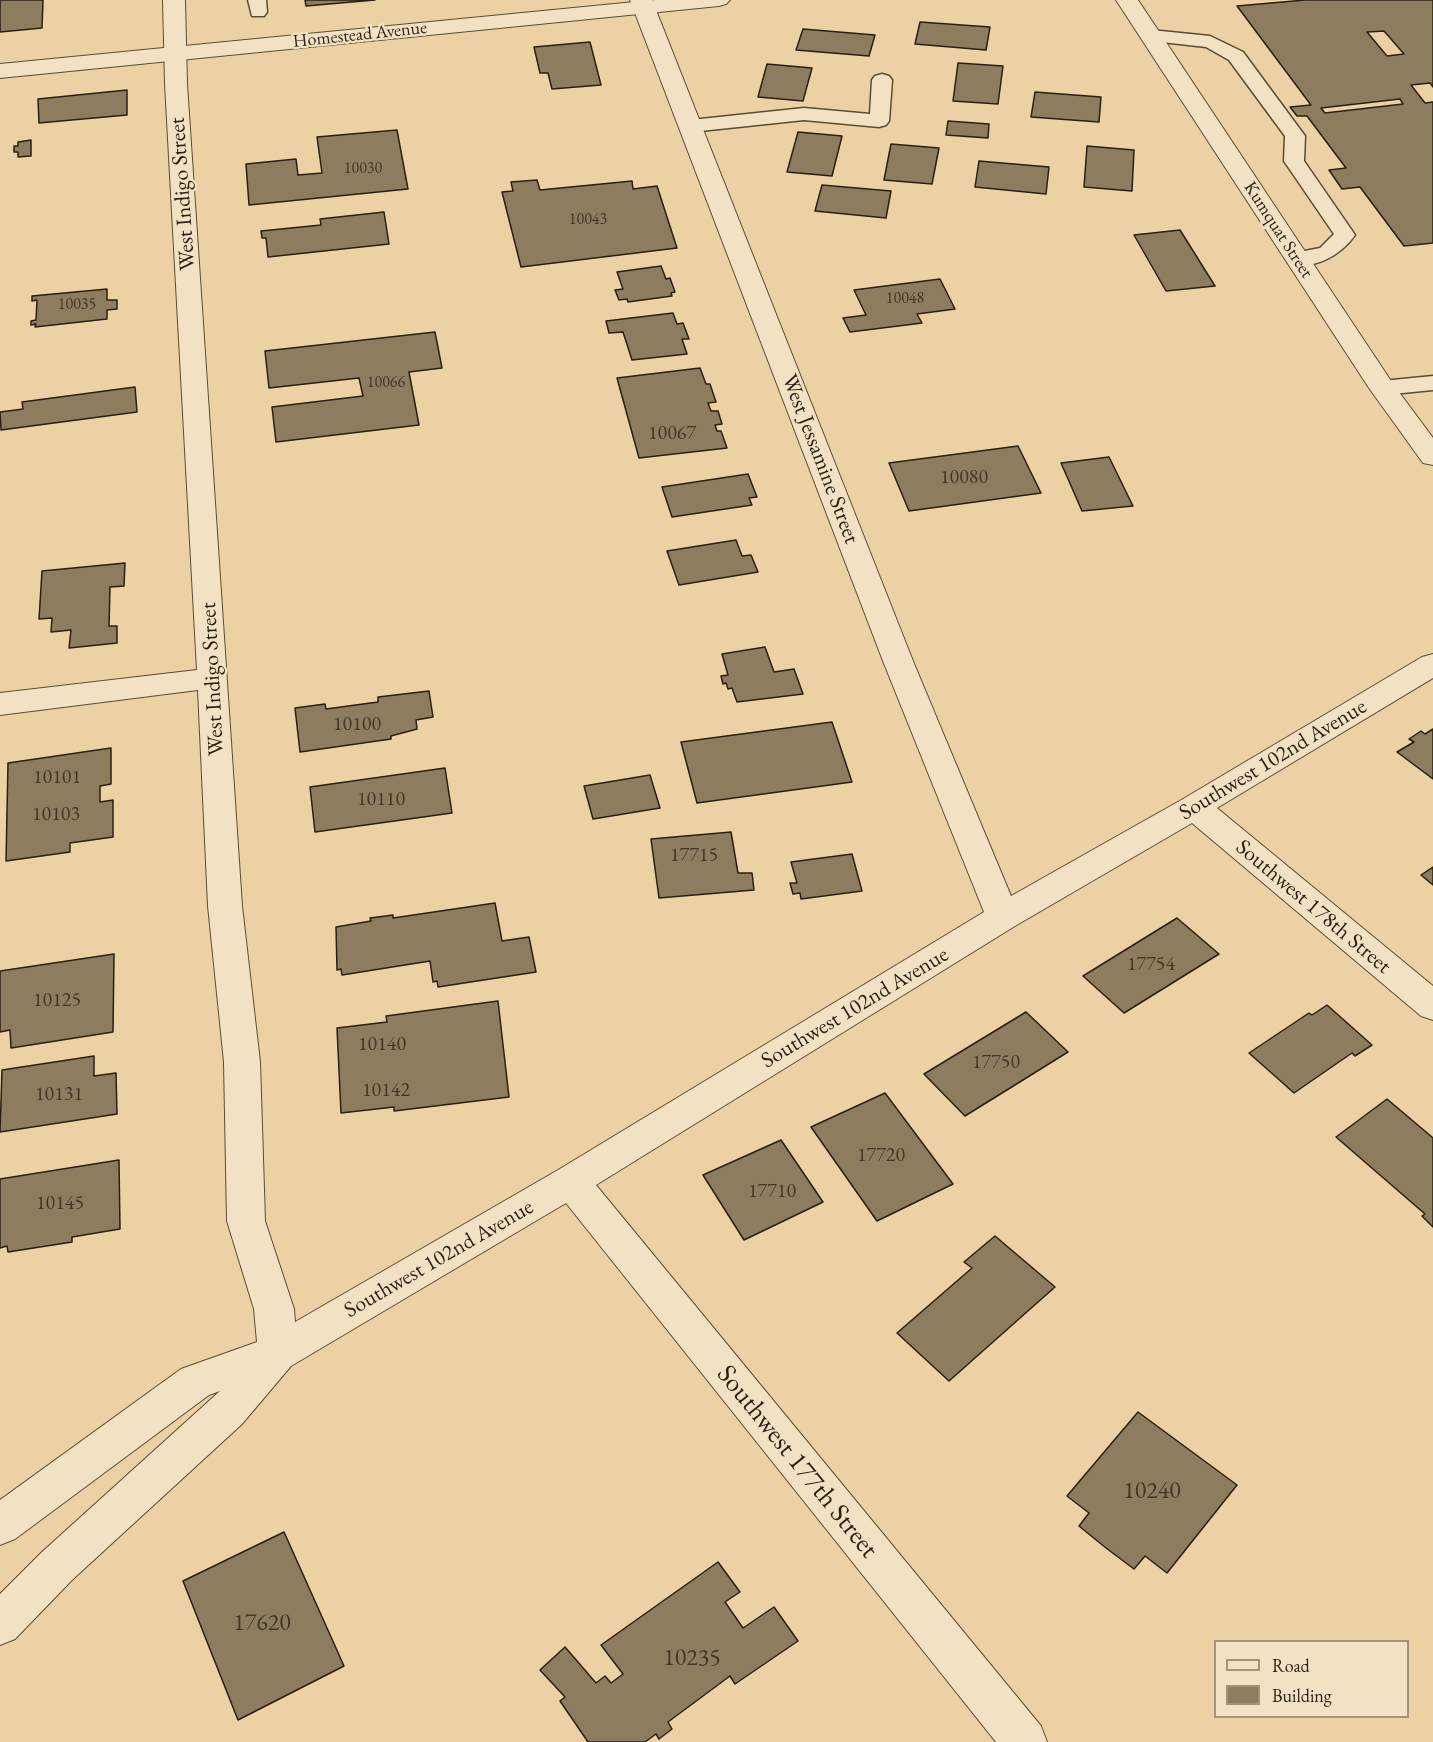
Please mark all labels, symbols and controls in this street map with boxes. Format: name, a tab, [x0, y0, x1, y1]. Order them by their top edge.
street label: Homestead Avenue	[292, 17, 428, 53]
street label: West Indigo Street	[164, 116, 202, 272]
house number: 10030	[344, 159, 382, 179]
street label: Kumquat Street	[1239, 178, 1317, 282]
house number: 10043	[569, 210, 607, 230]
house number: 10048	[886, 289, 924, 309]
house number: 10035	[58, 295, 96, 315]
street label: West Jessamine Street	[776, 371, 864, 547]
house number: 10066	[367, 373, 405, 393]
house number: 10067	[648, 422, 696, 446]
house number: 10080	[940, 466, 988, 490]
street label: West Indigo Street	[196, 602, 230, 756]
street label: Southwest 102nd Avenue	[1175, 694, 1371, 826]
house number: 10100	[333, 713, 381, 737]
house number: 10101	[33, 766, 81, 790]
house number: 10110	[357, 788, 405, 812]
house number: 10103	[32, 803, 80, 827]
street label: Southwest 178th Street	[1230, 834, 1396, 980]
house number: 17715	[670, 844, 718, 868]
street label: Southwest 102nd Avenue	[757, 942, 953, 1074]
house number: 17754	[1127, 953, 1175, 977]
house number: 10125	[33, 989, 81, 1013]
house number: 10140	[358, 1033, 406, 1057]
house number: 17750	[972, 1051, 1020, 1075]
house number: 10142	[362, 1079, 410, 1103]
house number: 10131	[35, 1083, 83, 1107]
house number: 17720	[857, 1144, 905, 1168]
house number: 17710	[748, 1180, 796, 1204]
house number: 10145	[36, 1192, 84, 1216]
street label: Southwest 102nd Avenue	[340, 1194, 538, 1324]
street label: Southwest 177th Street	[709, 1359, 885, 1565]
house number: 10240	[1123, 1477, 1181, 1505]
house number: 17620	[233, 1609, 291, 1637]
legend	[1214, 1640, 1409, 1718]
house number: 10235	[663, 1644, 721, 1672]
text: Road	[1272, 1654, 1310, 1677]
text: Building	[1272, 1684, 1332, 1707]

